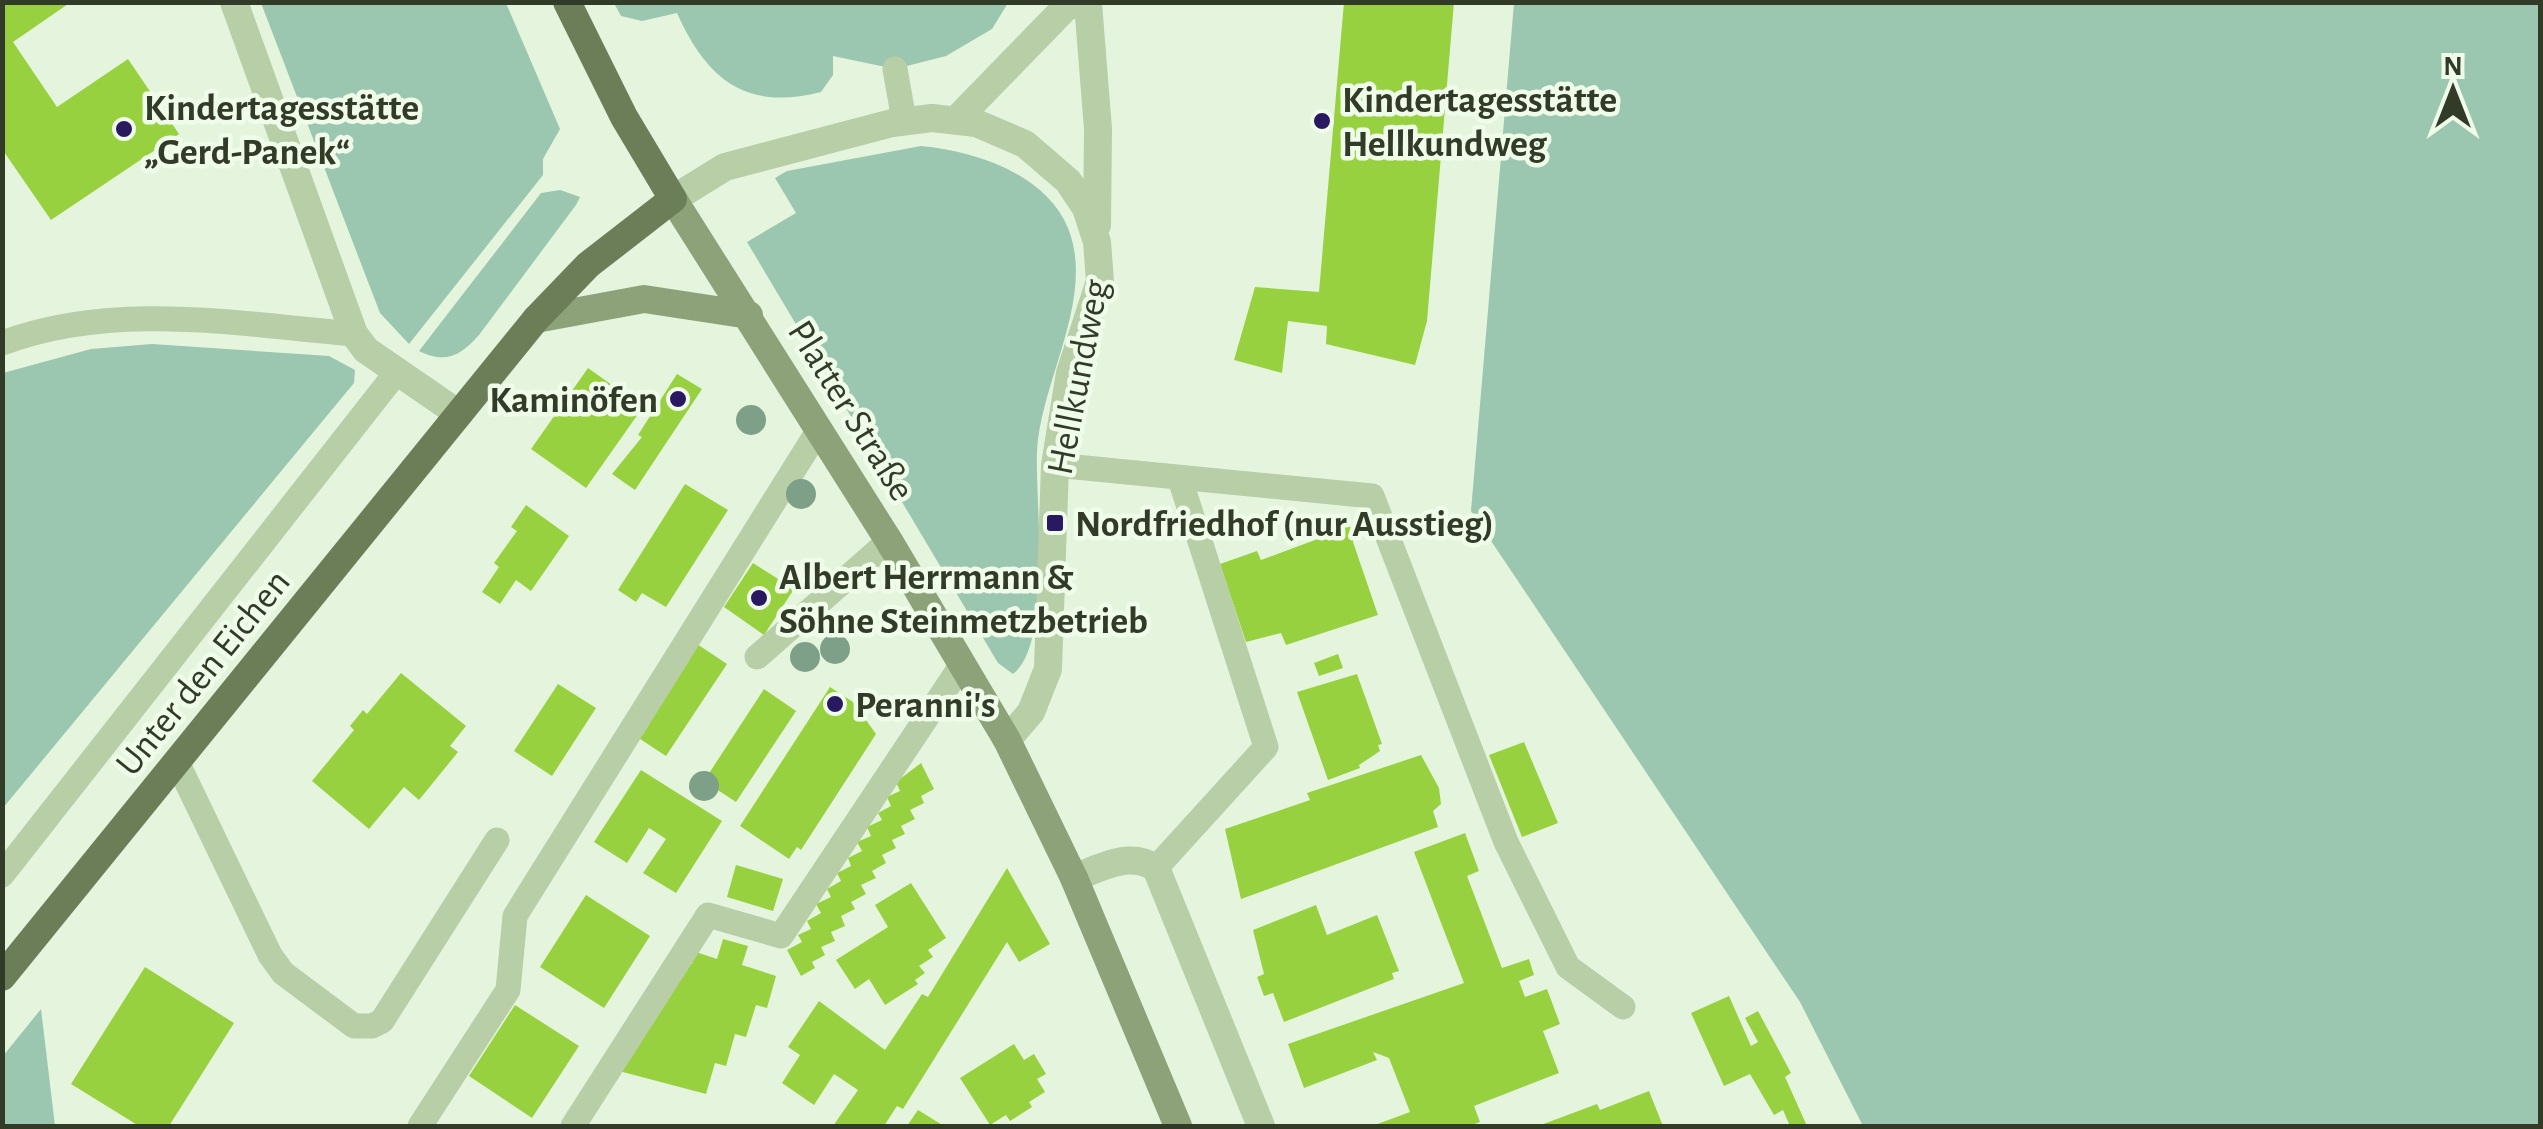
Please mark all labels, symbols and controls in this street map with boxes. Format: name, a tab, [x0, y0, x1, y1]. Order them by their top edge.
north arrow	[2403, 40, 2503, 140]
text: N	[2443, 53, 2463, 81]
place label: Kindertagesstätte Hellkundweg	[1342, 82, 1617, 164]
place label: Kindertagesstätte „Gerd-Panek“	[144, 90, 419, 172]
marker: Kindertagesstätte Hellkundweg	[1311, 110, 1333, 132]
marker: Kindertagesstätte „Gerd-Panek“	[113, 118, 135, 140]
street label: Hellkundweg	[1041, 276, 1117, 478]
street label: Platter Straße	[780, 314, 921, 508]
place label: Kaminöfen	[489, 382, 658, 420]
marker: Kaminöfen	[667, 388, 689, 410]
place label: Nordfriedhof (nur Ausstieg)	[1075, 506, 1494, 544]
marker: Nordfriedhof (nur Ausstieg)	[1044, 512, 1066, 534]
place label: Albert Herrmann & Söhne Steinmetzbetrieb	[779, 559, 1148, 641]
street label: Unter den Eichen	[109, 563, 298, 783]
marker: Albert Herrmann & Söhne Steinmetzbetrieb	[748, 587, 770, 609]
place label: Peranni's	[855, 687, 996, 725]
marker: Peranni's	[824, 693, 846, 715]

